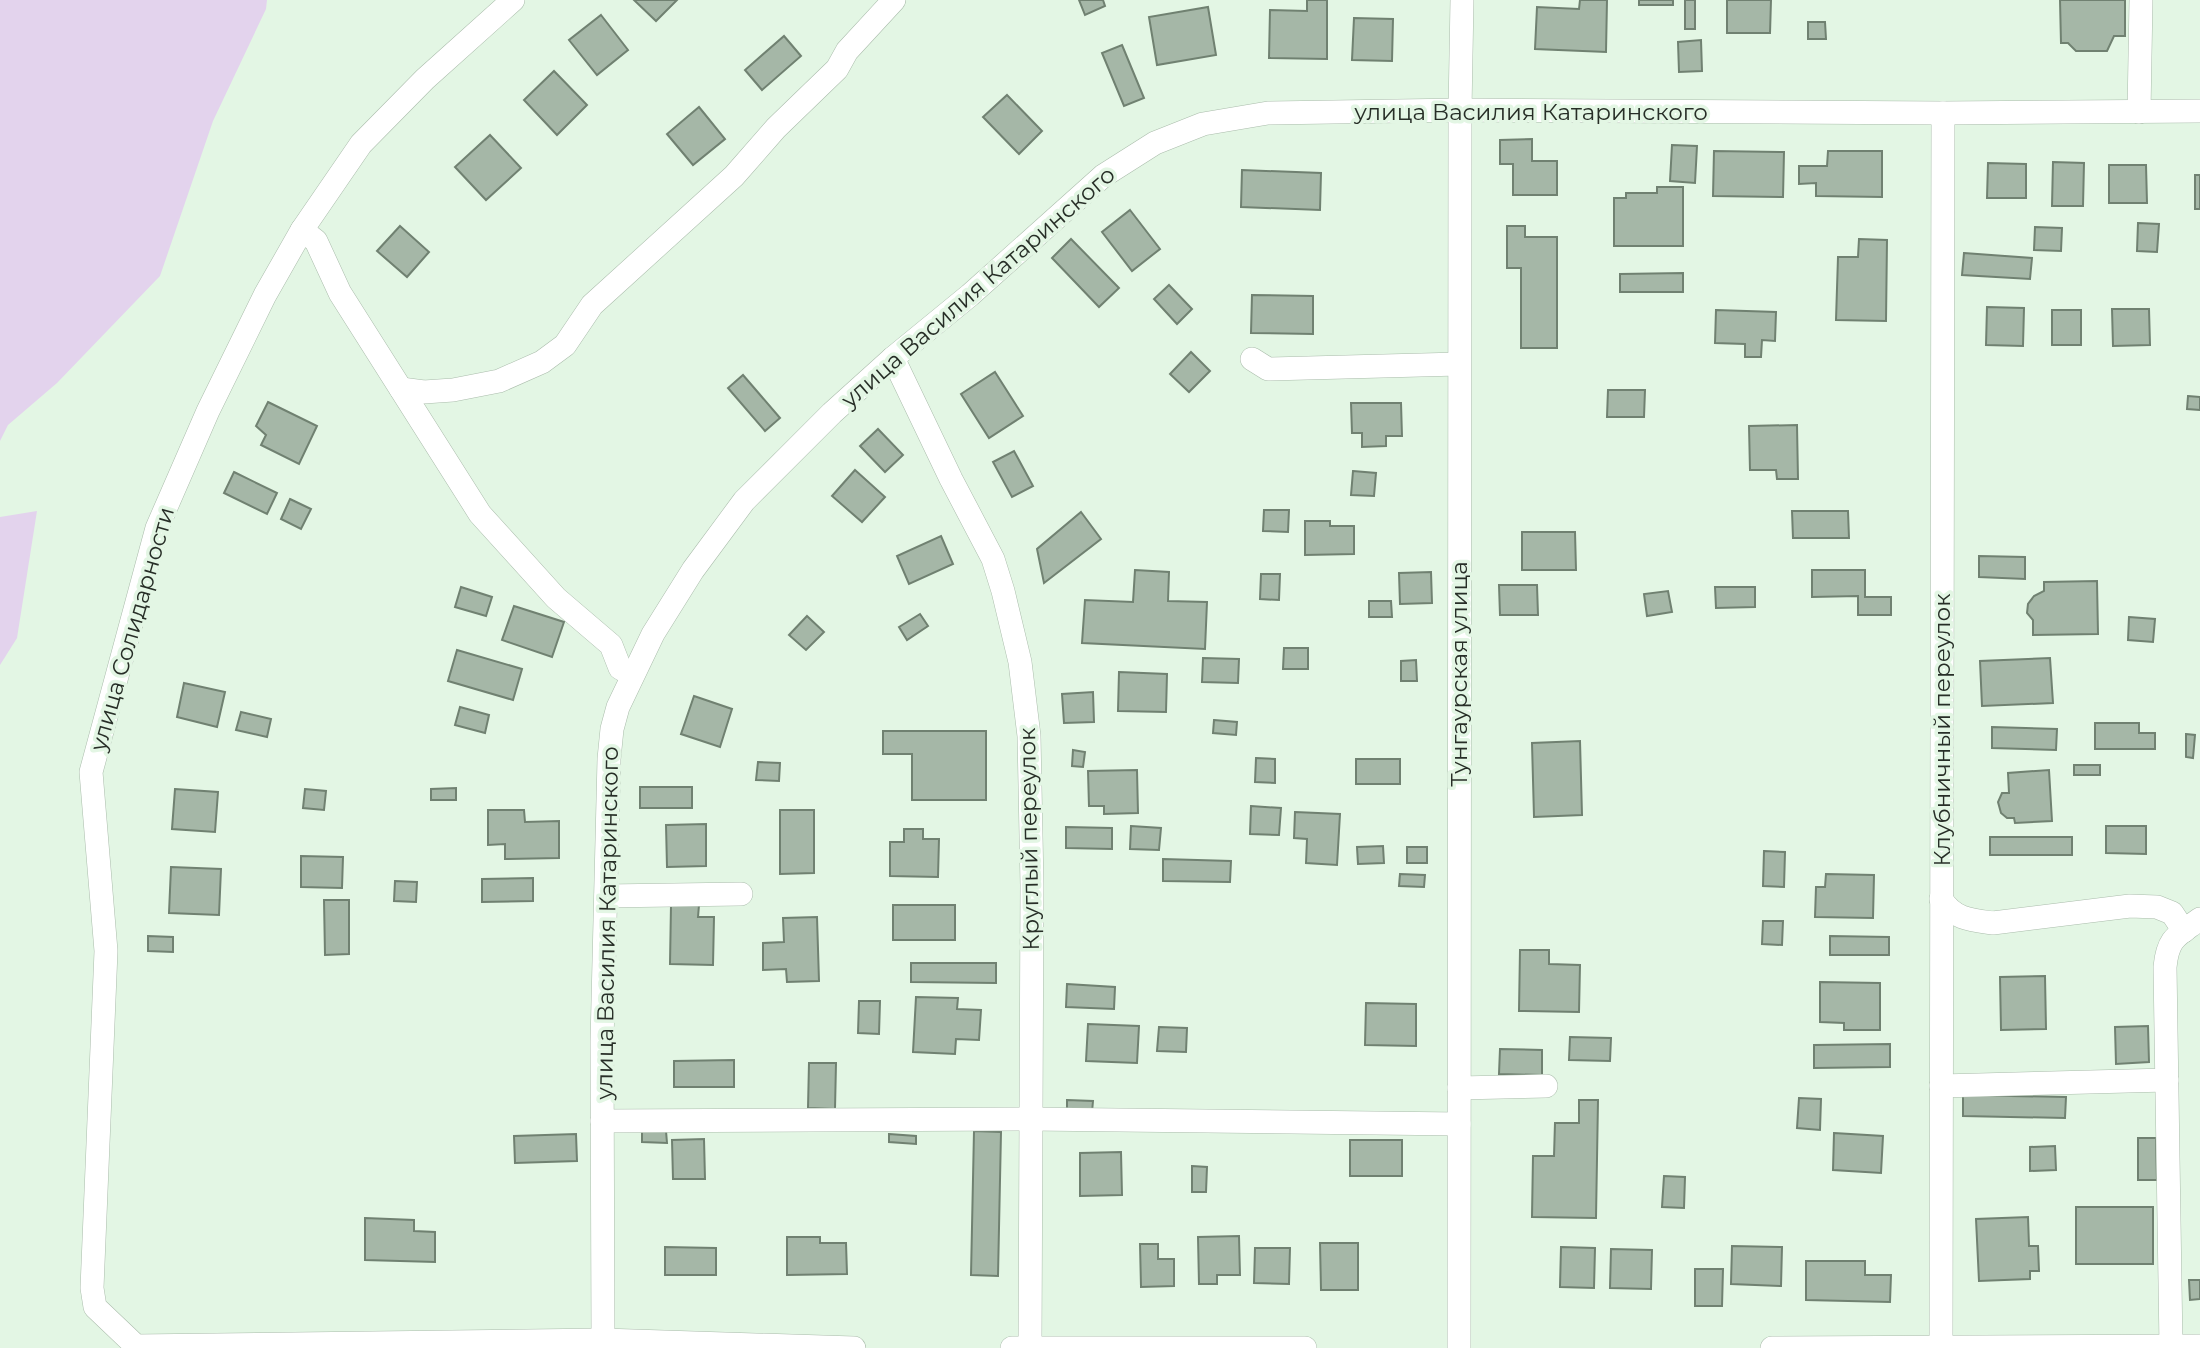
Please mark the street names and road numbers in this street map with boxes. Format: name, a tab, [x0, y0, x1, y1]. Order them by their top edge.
street label: улица Василия Катаринского	[1353, 98, 1708, 126]
street label: улица Василия Катаринского	[835, 160, 1121, 414]
street label: улица Солидарности	[83, 504, 180, 755]
street label: Тунгаурская улица	[1445, 561, 1473, 787]
street label: Клубничный переулок	[1928, 593, 1956, 867]
street label: Круглый переулок	[1013, 727, 1045, 951]
street label: улица Василия Катаринского	[590, 746, 624, 1101]

